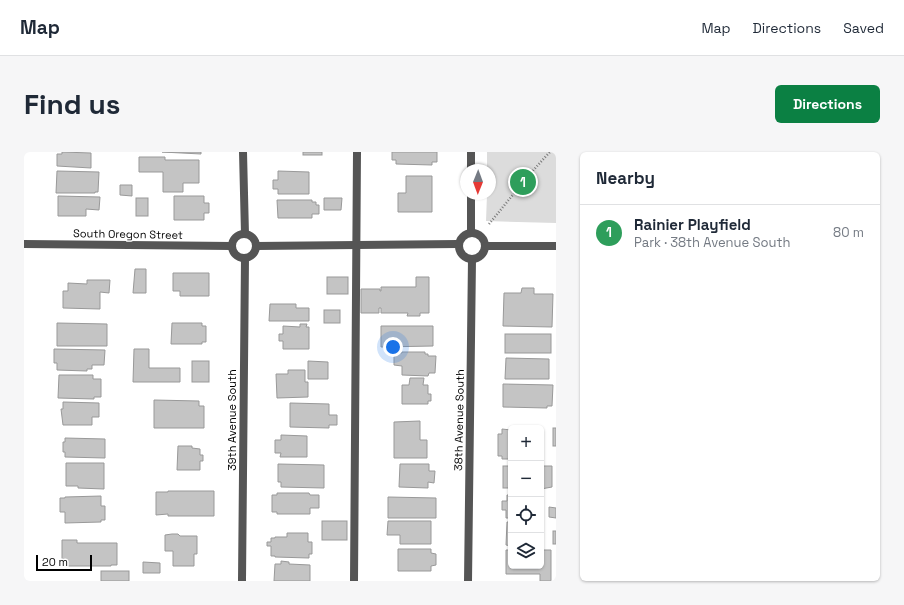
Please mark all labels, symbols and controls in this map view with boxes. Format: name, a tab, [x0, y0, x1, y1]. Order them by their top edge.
text: Map	[20, 15, 60, 40]
text: Map	[701, 19, 731, 37]
text: Directions	[753, 19, 821, 37]
text: Saved	[843, 19, 884, 37]
button: Directions	[775, 85, 880, 123]
text: Find us	[24, 86, 121, 122]
north arrow	[460, 164, 496, 200]
pin: 1	[510, 167, 536, 197]
text: Nearby	[596, 167, 655, 189]
text: Rainier Playfield	[634, 215, 751, 234]
text: 1	[606, 224, 612, 241]
text: 80 m	[833, 224, 864, 241]
street label: South Oregon Street	[73, 226, 183, 242]
text: Park · 38th Avenue South	[634, 234, 790, 251]
your location	[383, 337, 403, 357]
street label: 39th Avenue South	[225, 369, 239, 471]
street label: 38th Avenue South	[451, 369, 467, 471]
map controls	[508, 425, 544, 569]
button: +	[508, 425, 544, 461]
button: −	[508, 461, 544, 497]
button: locate	[508, 497, 544, 533]
button: layers	[508, 533, 544, 569]
scale bar	[36, 553, 92, 572]
text: 20 m	[42, 555, 68, 569]

